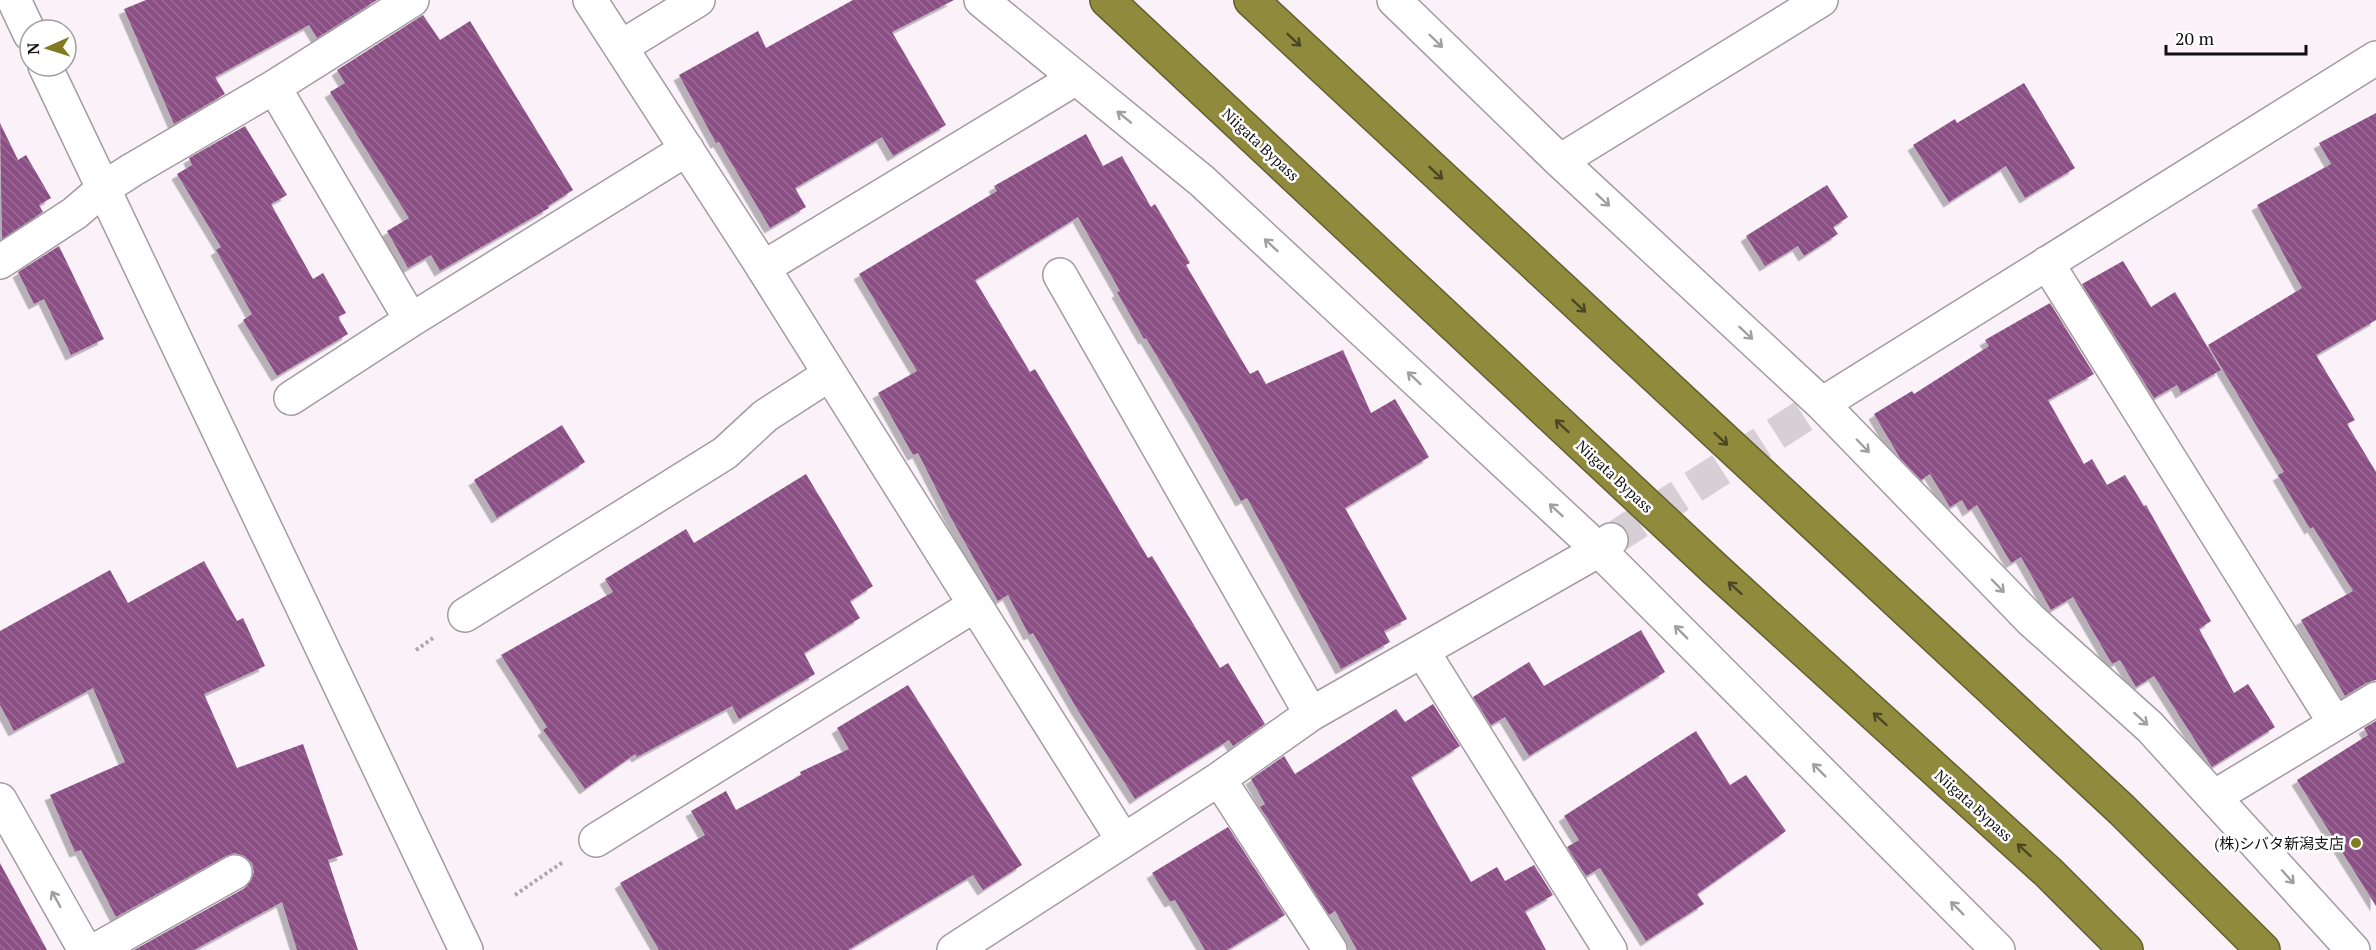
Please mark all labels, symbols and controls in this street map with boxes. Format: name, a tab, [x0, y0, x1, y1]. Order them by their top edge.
north arrow	[18, 18, 78, 78]
scale bar	[2166, 18, 2306, 56]
text: 20 m	[2175, 26, 2215, 50]
one-way arrow	[1286, 33, 1301, 47]
one-way arrow	[1429, 33, 1444, 48]
text: N	[22, 42, 44, 55]
street label: Niigata Bypass	[1218, 103, 1304, 185]
one-way arrow	[1117, 110, 1132, 124]
one-way arrow	[1429, 166, 1444, 180]
one-way arrow	[1596, 193, 1611, 207]
one-way arrow	[1263, 238, 1278, 252]
one-way arrow	[1571, 299, 1586, 313]
one-way arrow	[1739, 326, 1754, 340]
one-way arrow	[1406, 371, 1421, 385]
one-way arrow	[1555, 419, 1570, 433]
one-way arrow	[1714, 432, 1729, 446]
street label: Niigata Bypass	[1572, 435, 1658, 517]
one-way arrow	[1855, 439, 1870, 454]
one-way arrow	[1549, 503, 1564, 518]
one-way arrow	[1991, 579, 2006, 594]
one-way arrow	[1728, 581, 1743, 595]
one-way arrow	[1674, 625, 1689, 640]
one-way arrow	[1872, 712, 1887, 726]
one-way arrow	[2133, 712, 2148, 726]
one-way arrow	[1812, 763, 1827, 778]
street label: Niigata Bypass	[1931, 765, 2017, 845]
place label: (株)シバタ新潟支店	[2214, 833, 2344, 853]
marker: (株)シバタ新潟支店	[2349, 836, 2363, 850]
one-way arrow	[2017, 843, 2032, 857]
one-way arrow	[2281, 870, 2295, 885]
one-way arrow	[50, 891, 62, 908]
one-way arrow	[1950, 901, 1964, 916]

